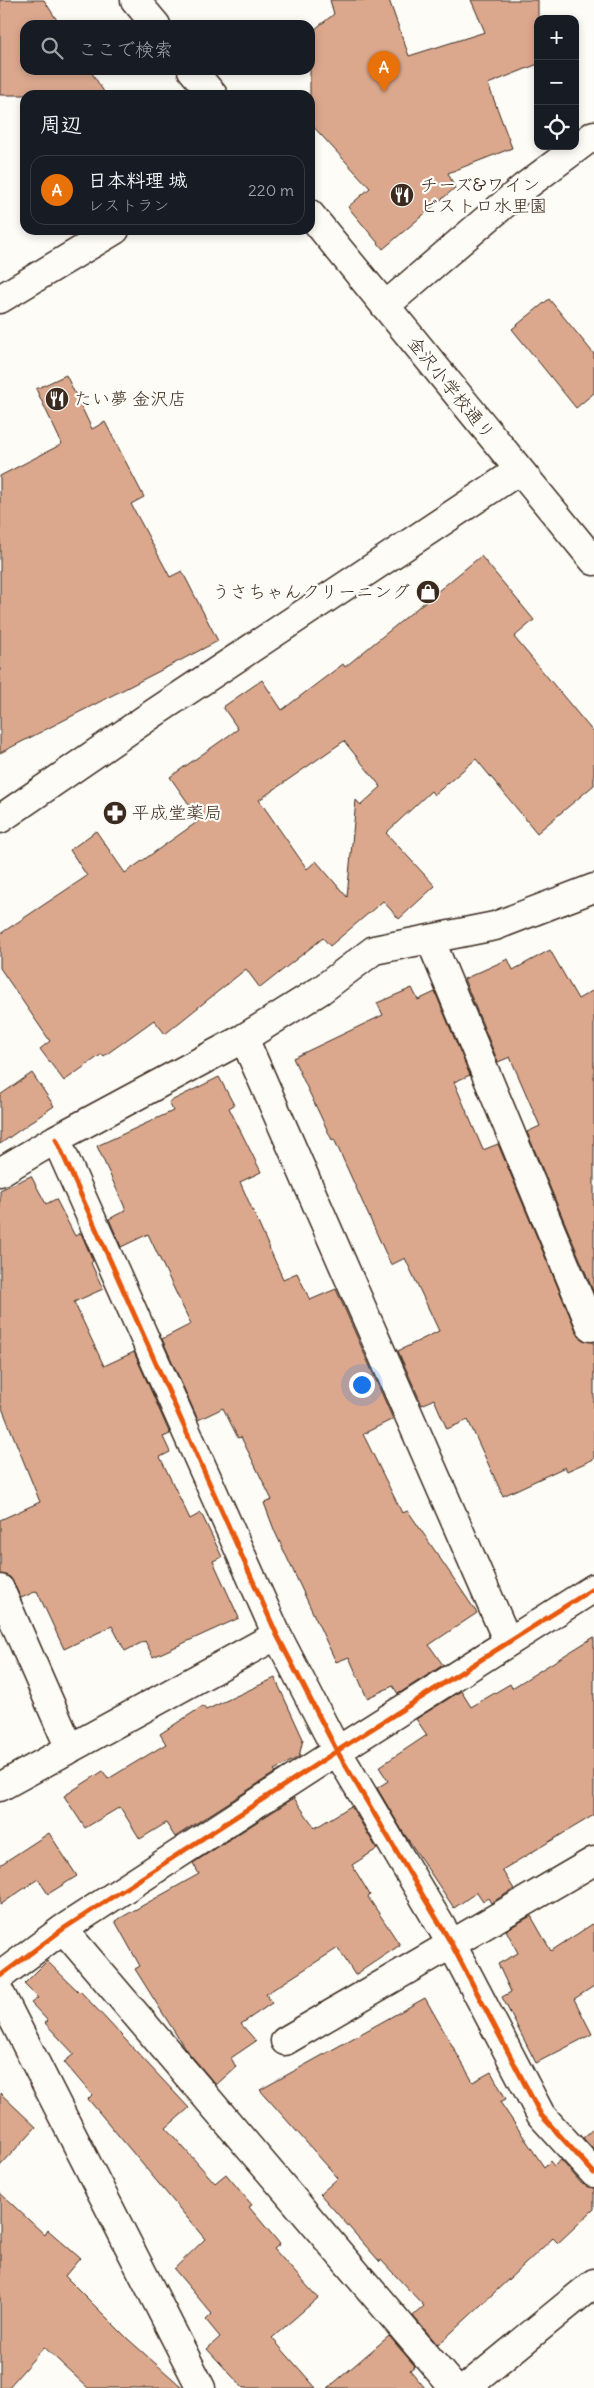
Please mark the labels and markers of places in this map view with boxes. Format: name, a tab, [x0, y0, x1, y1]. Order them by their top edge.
pin: A	[368, 51, 400, 92]
place label: チーズ&ワイン ビストロ水里園	[420, 173, 547, 217]
restaurant icon: チーズ&ワイン ビストロ水里園	[389, 182, 415, 208]
restaurant icon: たい夢 金沢店	[44, 386, 70, 412]
place label: たい夢 金沢店	[74, 387, 186, 410]
shop icon: うさちゃんクリーニング	[415, 579, 441, 605]
place label: うさちゃんクリーニング	[212, 580, 410, 603]
pharmacy icon: 平成堂薬局	[102, 800, 128, 826]
place label: 平成堂薬局	[132, 801, 222, 824]

